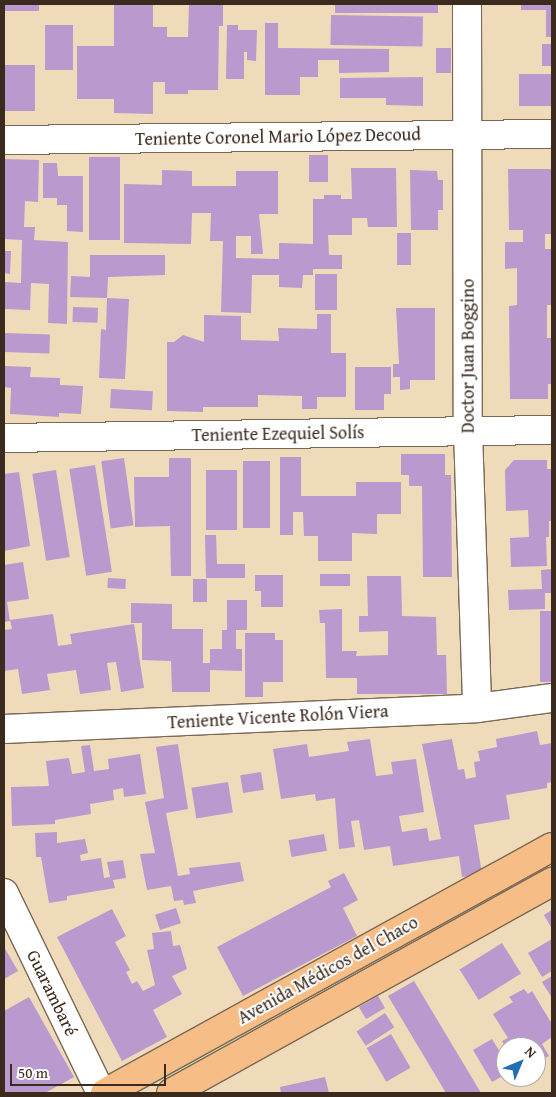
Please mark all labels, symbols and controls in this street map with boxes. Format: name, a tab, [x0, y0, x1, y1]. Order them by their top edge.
street label: Teniente Coronel Mario López Decoud	[135, 124, 421, 150]
street label: Doctor Juan Boggino	[457, 279, 479, 433]
street label: Teniente Ezequiel Solís	[191, 422, 365, 446]
street label: Teniente Vicente Rolón Viera	[167, 700, 389, 734]
street label: Avenida Médicos del Chaco	[234, 911, 422, 1029]
street label: Guarambaré	[22, 946, 82, 1040]
north arrow	[496, 1037, 546, 1087]
text: N	[521, 1042, 541, 1062]
scale bar	[12, 1054, 169, 1086]
text: 50 m	[18, 1062, 48, 1083]

